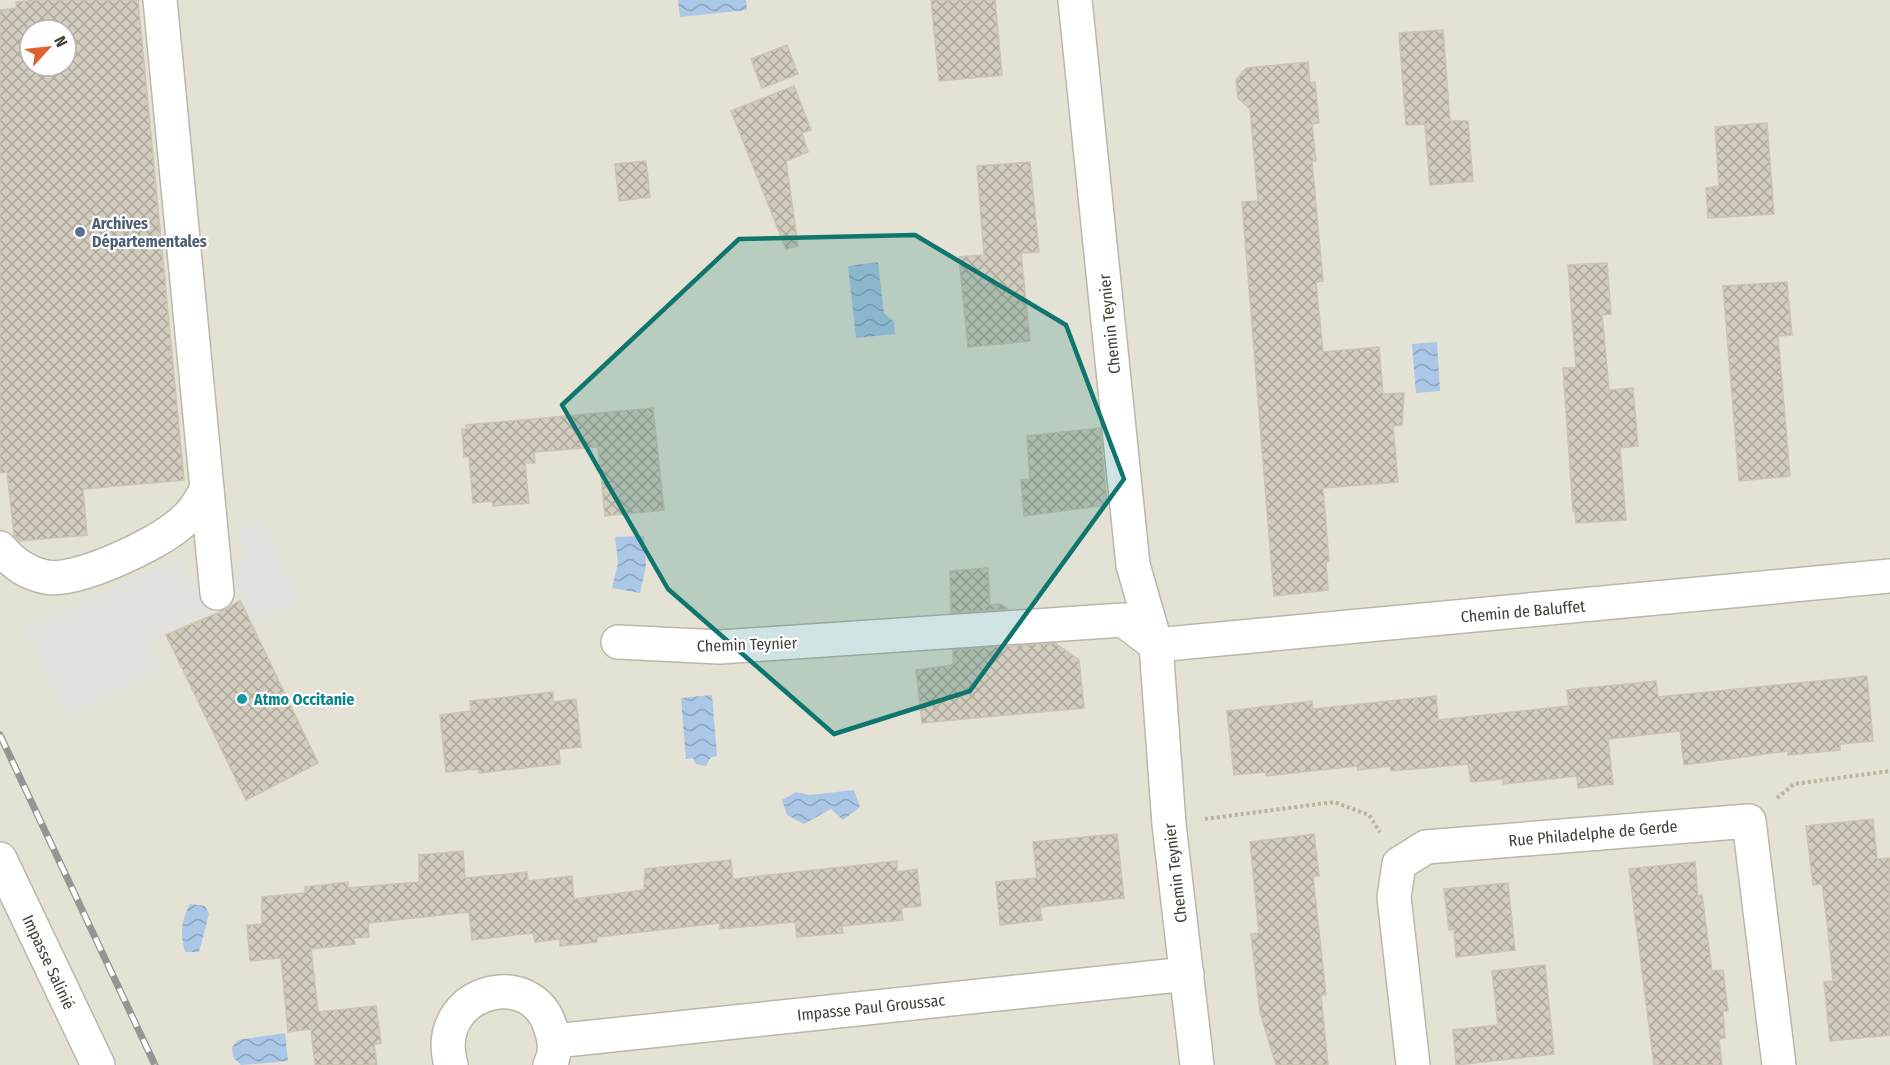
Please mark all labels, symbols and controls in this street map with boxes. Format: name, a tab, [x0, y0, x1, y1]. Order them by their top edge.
north arrow	[18, 18, 78, 78]
text: N	[50, 33, 72, 50]
place label: Archives Départementales	[91, 214, 207, 251]
marker: Archives Départementales	[73, 225, 87, 239]
street label: Chemin Teynier	[1095, 273, 1124, 375]
street label: Chemin de Baluffet	[1460, 597, 1587, 626]
street label: Chemin Teynier	[697, 633, 798, 656]
place label: Atmo Occitanie	[253, 690, 354, 709]
marker: Atmo Occitanie	[235, 692, 249, 706]
street label: Rue Philadelphe de Gerde	[1508, 817, 1678, 850]
street label: Chemin Teynier	[1160, 822, 1191, 924]
street label: Impasse Salinié	[18, 912, 79, 1013]
street label: Impasse Paul Groussac	[796, 990, 946, 1025]

